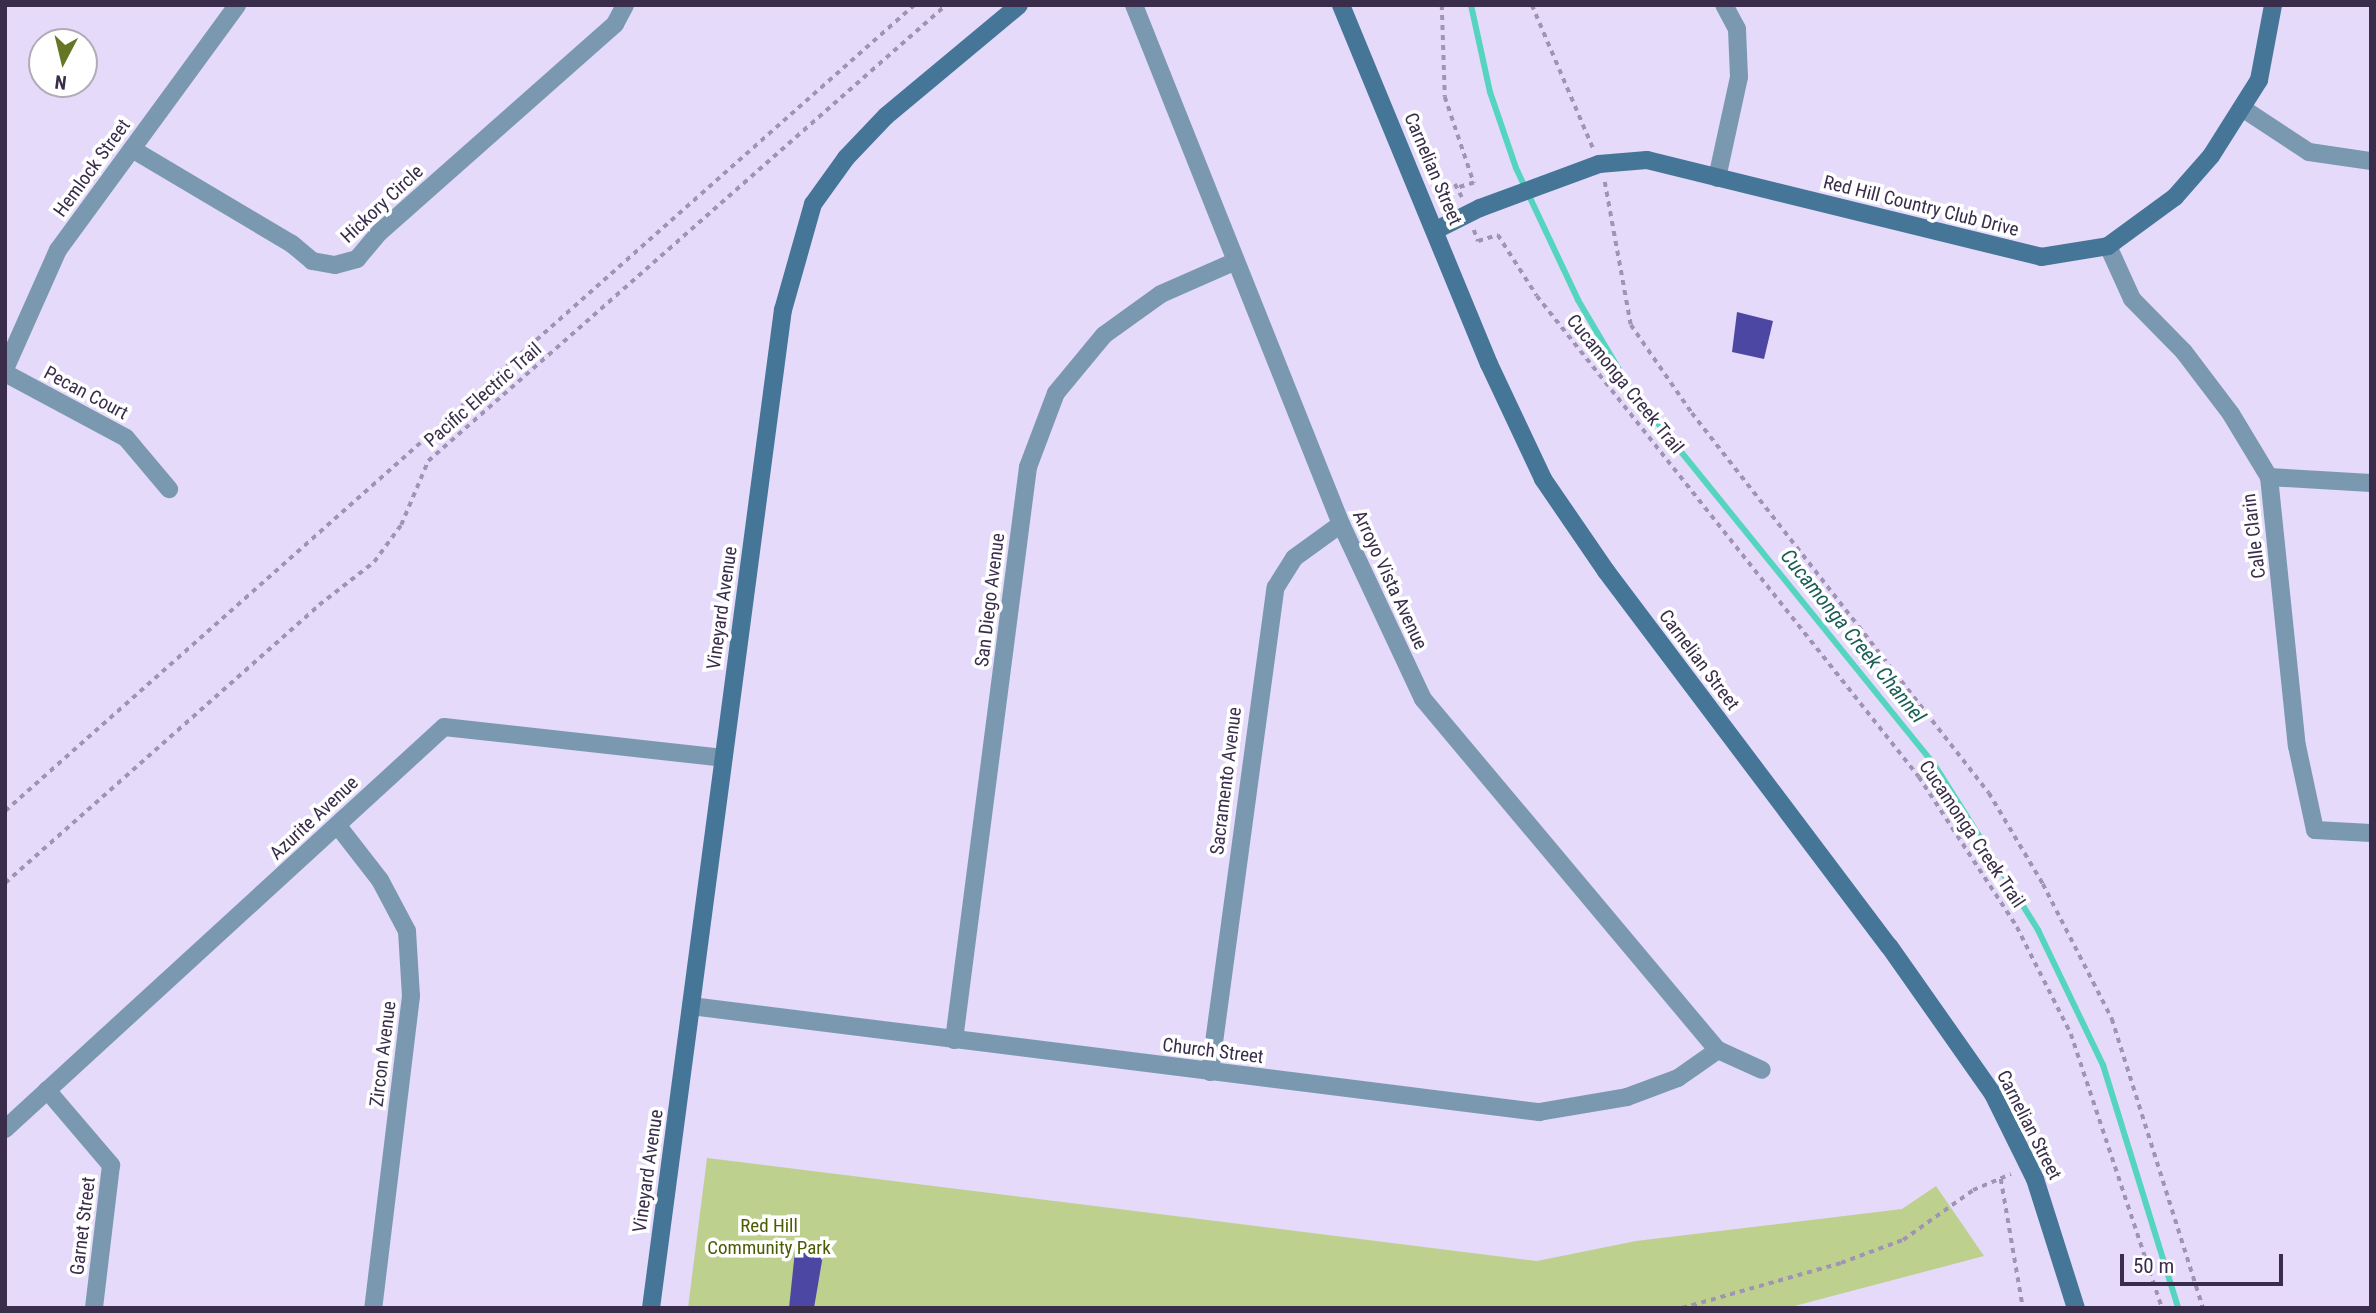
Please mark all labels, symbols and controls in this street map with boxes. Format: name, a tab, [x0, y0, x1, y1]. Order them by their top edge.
north arrow	[28, 28, 98, 98]
text: N	[53, 70, 68, 94]
street label: Carnelian Street	[1399, 109, 1467, 229]
street label: Hemlock Street	[49, 115, 135, 221]
street label: Hickory Circle	[336, 160, 428, 248]
street label: Red Hill Country Club Drive	[1821, 171, 2021, 241]
street label: Cucamonga Creek Trail	[1562, 310, 1688, 458]
street label: Pacific Electric Trail	[420, 338, 546, 452]
street label: Pecan Court	[40, 361, 132, 425]
street label: Calle Clarin	[2237, 492, 2271, 580]
street label: Arroyo Vista Avenue	[1348, 507, 1432, 653]
street label: San Diego Avenue	[970, 532, 1010, 668]
water label: Cucamonga Creek Channel	[1775, 544, 1931, 728]
street label: Vineyard Avenue	[702, 545, 742, 671]
street label: Carnelian Street	[1654, 605, 1744, 715]
street label: Sacramento Avenue	[1206, 706, 1246, 856]
street label: Cucamonga Creek Trail	[1914, 756, 2030, 912]
street label: Azurite Avenue	[265, 771, 363, 865]
street label: Zircon Avenue	[365, 1000, 401, 1108]
street label: Church Street	[1161, 1033, 1265, 1069]
street label: Carnelian Street	[1992, 1067, 2066, 1183]
street label: Vineyard Avenue	[628, 1108, 668, 1234]
street label: Garnet Street	[66, 1176, 100, 1276]
park label: Red Hill Community Park	[707, 1215, 831, 1259]
scale bar	[2124, 1240, 2287, 1284]
text: 50 m	[2133, 1254, 2174, 1278]

